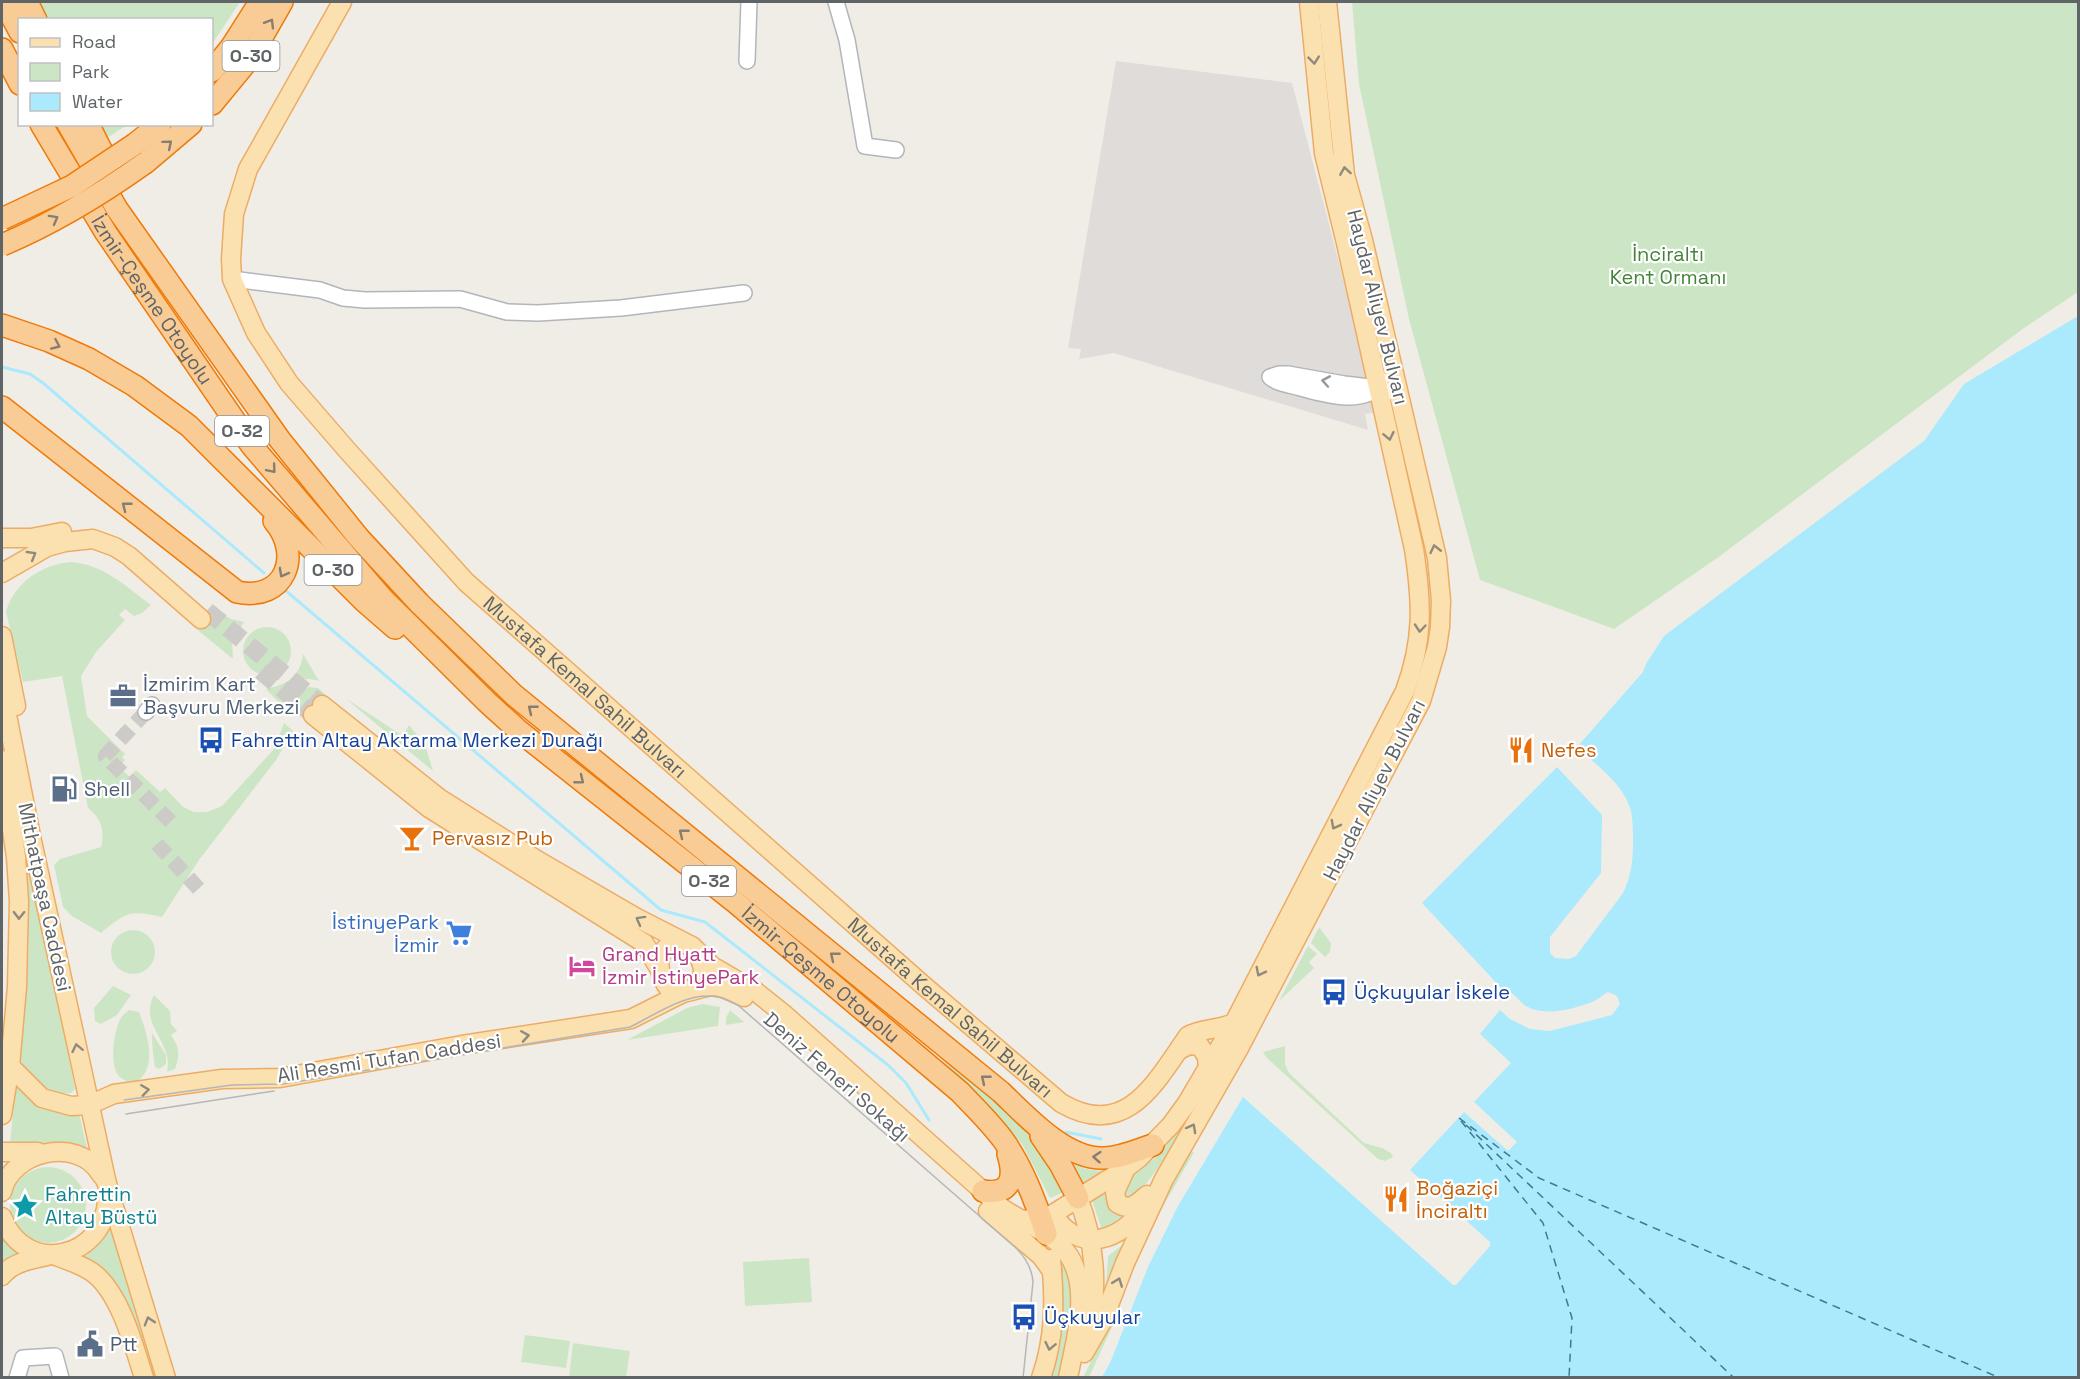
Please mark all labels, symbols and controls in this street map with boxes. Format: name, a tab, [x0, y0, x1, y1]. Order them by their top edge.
legend	[18, 18, 213, 126]
one-way arrow	[263, 19, 275, 29]
text: Road	[72, 30, 116, 53]
road number: O-30	[222, 41, 280, 71]
one-way arrow	[1307, 55, 1320, 64]
text: Park	[72, 60, 110, 83]
text: Water	[72, 90, 123, 113]
one-way arrow	[161, 140, 172, 151]
one-way arrow	[1340, 166, 1352, 175]
street label: Haydar Aliyev Bulvarı	[1341, 207, 1415, 407]
street label: İzmir-Çeşme Otoyolu	[85, 210, 219, 390]
one-way arrow	[48, 215, 58, 226]
park label: İnciraltı Kent Ormanı	[1610, 241, 1726, 290]
one-way arrow	[50, 338, 61, 350]
one-way arrow	[1321, 375, 1331, 388]
road number: O-32	[215, 416, 269, 446]
one-way arrow	[1382, 431, 1395, 441]
one-way arrow	[265, 463, 276, 474]
one-way arrow	[122, 503, 133, 514]
one-way arrow	[1429, 545, 1442, 555]
one-way arrow	[26, 551, 36, 563]
road number: O-30	[304, 555, 362, 585]
one-way arrow	[279, 567, 290, 577]
street label: Mustafa Kemal Sahil Bulvarı	[478, 590, 692, 784]
one-way arrow	[1414, 623, 1427, 632]
place label: İzmirim Kart Başvuru Merkezi	[143, 671, 299, 720]
office icon: İzmirim Kart Başvuru Merkezi	[108, 681, 138, 711]
street label: Haydar Aliyev Bulvarı	[1317, 695, 1431, 885]
one-way arrow	[528, 705, 539, 716]
bus stop icon: Fahrettin Altay Aktarma Merkezi Durağı	[196, 725, 226, 755]
place label: Fahrettin Altay Aktarma Merkezi Durağı	[231, 727, 603, 753]
restaurant icon: Nefes	[1506, 735, 1536, 765]
place label: Nefes	[1541, 737, 1596, 763]
one-way arrow	[573, 773, 584, 784]
fuel station icon: Shell	[49, 774, 79, 804]
place label: Shell	[84, 776, 130, 802]
street label: Mithatpaşa Caddesi	[12, 800, 78, 994]
one-way arrow	[1331, 818, 1343, 829]
bar icon: Pervasız Pub	[397, 823, 427, 853]
place label: Pervasız Pub	[432, 825, 553, 851]
one-way arrow	[679, 829, 690, 840]
road number: O-32	[682, 866, 736, 896]
street label: İzmir-Çeşme Otoyolu	[736, 900, 905, 1049]
place label: İstinyePark İzmir	[332, 909, 439, 958]
one-way arrow	[13, 911, 25, 920]
street label: Mustafa Kemal Sahil Bulvarı	[842, 912, 1058, 1104]
one-way arrow	[636, 916, 646, 927]
supermarket icon: İstinyePark İzmir	[444, 918, 474, 948]
place label: Grand Hyatt İzmir İstinyePark	[602, 941, 759, 990]
hotel icon: Grand Hyatt İzmir İstinyePark	[567, 951, 597, 981]
one-way arrow	[830, 952, 841, 963]
one-way arrow	[1256, 966, 1267, 977]
bus stop icon: Üçkuyular İskele	[1319, 977, 1349, 1007]
place label: Üçkuyular İskele	[1354, 979, 1510, 1005]
street label: Deniz Feneri Sokağı	[758, 1006, 916, 1148]
street label: Ali Resmi Tufan Caddesi	[275, 1027, 503, 1089]
one-way arrow	[520, 1030, 530, 1042]
one-way arrow	[71, 1043, 84, 1053]
one-way arrow	[981, 1076, 992, 1087]
one-way arrow	[141, 1084, 150, 1096]
one-way arrow	[1185, 1124, 1196, 1134]
one-way arrow	[1092, 1151, 1102, 1164]
place label: Boğaziçi İnciraltı	[1416, 1175, 1498, 1224]
place label: Fahrettin Altay Büstü	[45, 1181, 157, 1230]
restaurant icon: Boğaziçi İnciraltı	[1381, 1184, 1411, 1214]
place icon: Fahrettin Altay Büstü	[10, 1191, 40, 1221]
one-way arrow	[1111, 1277, 1123, 1288]
bus stop icon: Üçkuyular	[1009, 1302, 1039, 1332]
place label: Üçkuyular	[1044, 1304, 1141, 1330]
one-way arrow	[144, 1317, 156, 1327]
public building icon: Ptt	[75, 1329, 105, 1359]
place label: Ptt	[110, 1331, 138, 1357]
one-way arrow	[1044, 1341, 1057, 1351]

